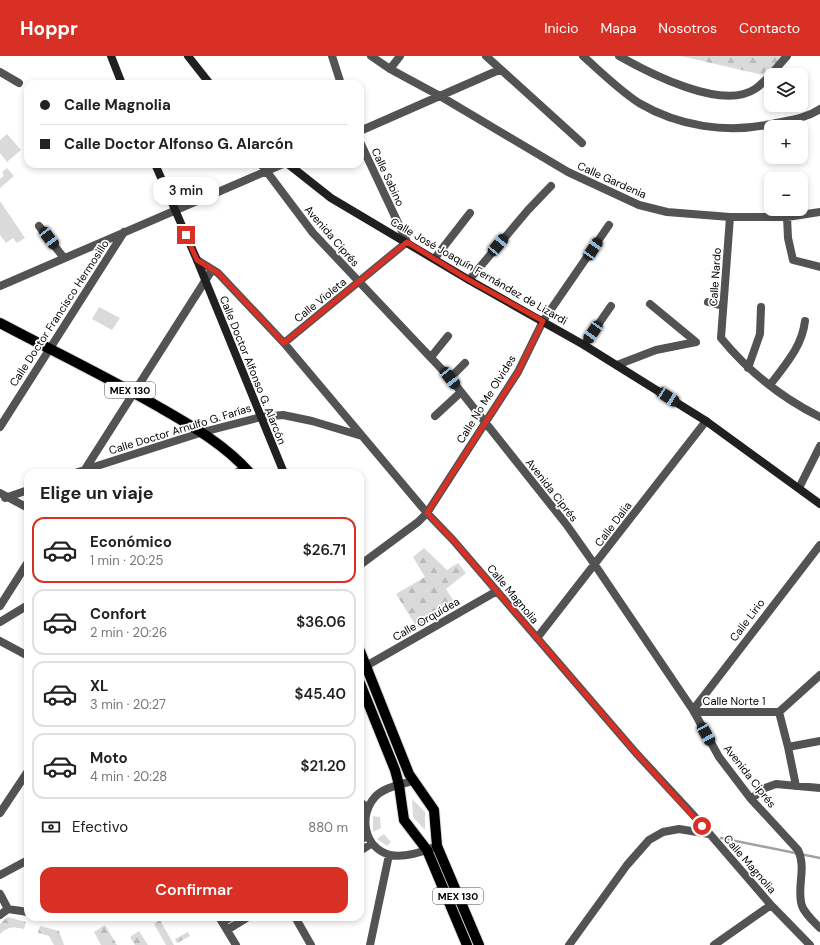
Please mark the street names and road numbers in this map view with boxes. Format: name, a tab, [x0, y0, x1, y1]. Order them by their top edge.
street label: Calle Sabino	[368, 146, 408, 208]
street label: Calle Gardenia	[575, 159, 649, 201]
street label: Avenida Ciprés	[302, 203, 362, 269]
street label: Calle José Joaquín Fernández de Lizardi	[388, 214, 570, 328]
street label: Calle Doctor Francisco Hermosillo	[6, 237, 112, 389]
street label: Calle Nardo	[706, 247, 724, 307]
street label: Calle Violeta	[291, 275, 349, 325]
street label: Calle Doctor Alfonso G. Alarcón	[217, 294, 289, 446]
street label: Calle No Me Olvides	[453, 352, 519, 446]
road number: MEX 130	[105, 382, 155, 398]
street label: Calle Doctor Arnulfo G. Farías	[107, 401, 253, 457]
street label: Avenida Ciprés	[523, 456, 581, 524]
street label: Calle Dalia	[592, 499, 634, 549]
street label: Calle Magnolia	[484, 561, 542, 627]
street label: Calle Orquídea	[390, 594, 462, 644]
street label: Calle Lirio	[726, 596, 768, 644]
street label: Calle Norte 1	[703, 694, 765, 708]
street label: Avenida Ciprés	[721, 742, 779, 810]
street label: Calle Magnolia	[721, 832, 779, 896]
road number: MEX 130	[433, 888, 483, 904]

